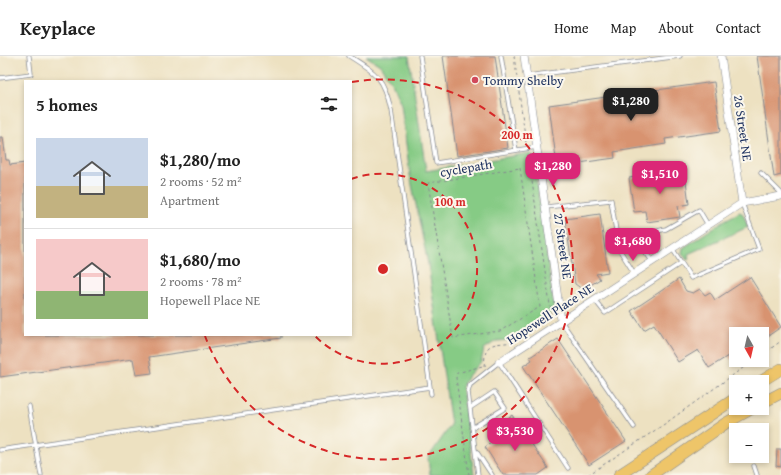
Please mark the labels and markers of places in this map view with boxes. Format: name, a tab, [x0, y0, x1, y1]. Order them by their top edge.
place label: Tommy Shelby	[483, 71, 564, 90]
marker: Tommy Shelby	[470, 75, 480, 85]
pin: $1,280	[598, 88, 664, 122]
pin: $1,280	[520, 153, 586, 187]
pin: $1,510	[627, 161, 693, 195]
pin: $1,680	[600, 228, 666, 262]
centre of rings	[376, 262, 390, 276]
pin: $3,530	[482, 418, 548, 452]

